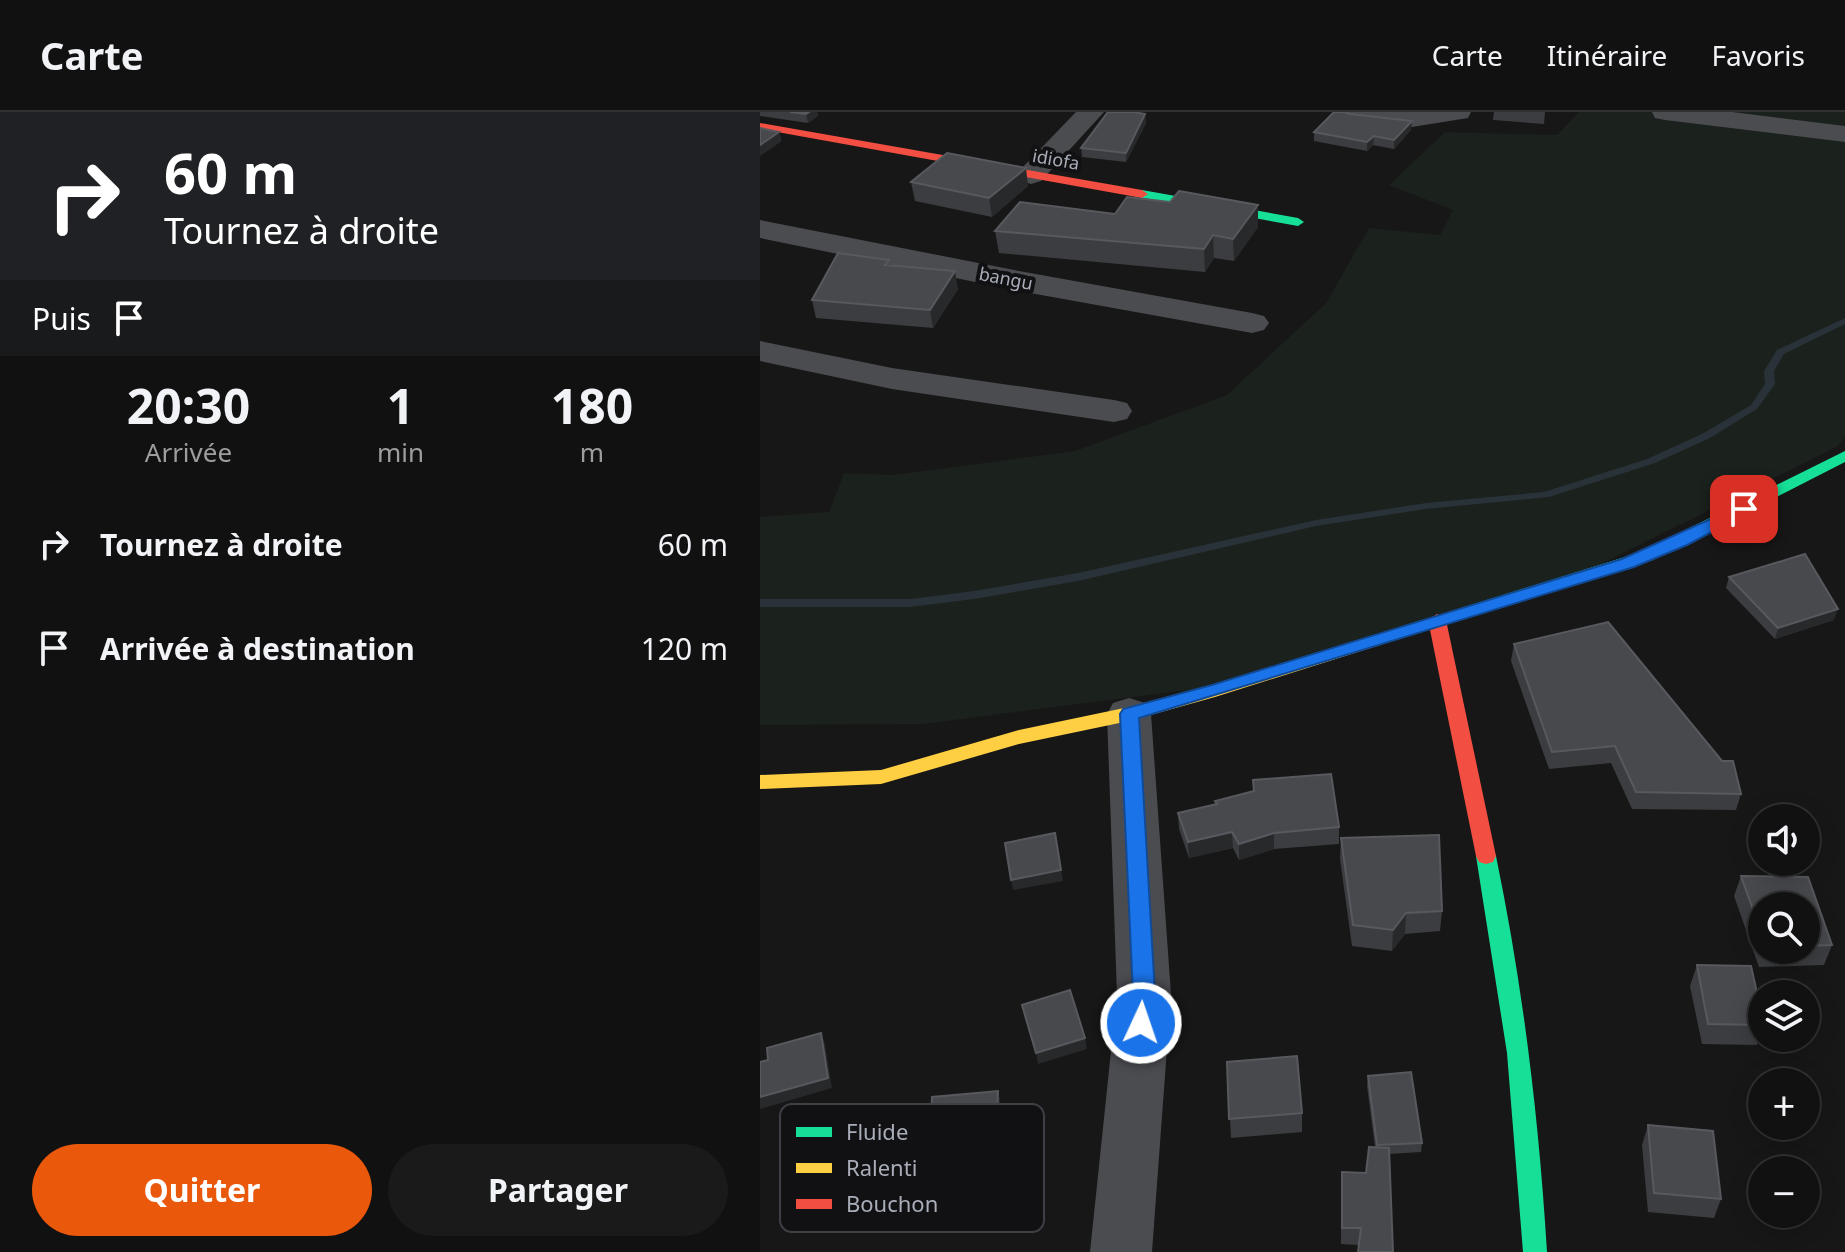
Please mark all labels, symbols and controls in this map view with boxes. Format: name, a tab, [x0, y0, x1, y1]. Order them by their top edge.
text: Carte	[40, 29, 143, 81]
text: Carte	[1432, 36, 1503, 74]
text: Itinéraire	[1547, 36, 1667, 74]
text: Favoris	[1711, 36, 1805, 74]
text: 60 m	[164, 134, 297, 210]
street label: idiofa	[1031, 143, 1081, 175]
icon: right	[32, 144, 136, 248]
text: Tournez à droite	[164, 206, 439, 255]
street label: bangu	[977, 261, 1035, 295]
icon: arrive	[107, 296, 151, 340]
text: Puis	[32, 298, 91, 339]
text: 20:30	[127, 373, 250, 438]
text: 1	[387, 373, 414, 438]
text: 180	[551, 373, 633, 438]
text: Arrivée	[145, 434, 232, 470]
text: min	[377, 434, 424, 470]
text: m	[580, 434, 604, 470]
pin	[1710, 475, 1778, 543]
icon: arrive	[1722, 487, 1766, 531]
icon: right	[32, 522, 76, 566]
text: Tournez à droite	[100, 524, 343, 565]
text: 60 m	[658, 524, 728, 565]
icon: arrive	[32, 626, 76, 670]
text: Arrivée à destination	[100, 628, 415, 669]
text: 120 m	[641, 628, 728, 669]
map controls	[1748, 804, 1820, 1228]
button: sound	[1748, 804, 1820, 876]
button: search	[1748, 892, 1820, 964]
button: layers	[1748, 980, 1820, 1052]
position arrow	[1099, 981, 1183, 1065]
button: +	[1748, 1068, 1820, 1140]
legend	[780, 1104, 1044, 1232]
text: Fluide	[846, 1116, 908, 1146]
button: Quitter	[32, 1144, 372, 1236]
button: Partager	[388, 1144, 728, 1236]
text: Ralenti	[846, 1152, 917, 1182]
button: −	[1748, 1156, 1820, 1228]
text: Bouchon	[846, 1188, 938, 1218]

